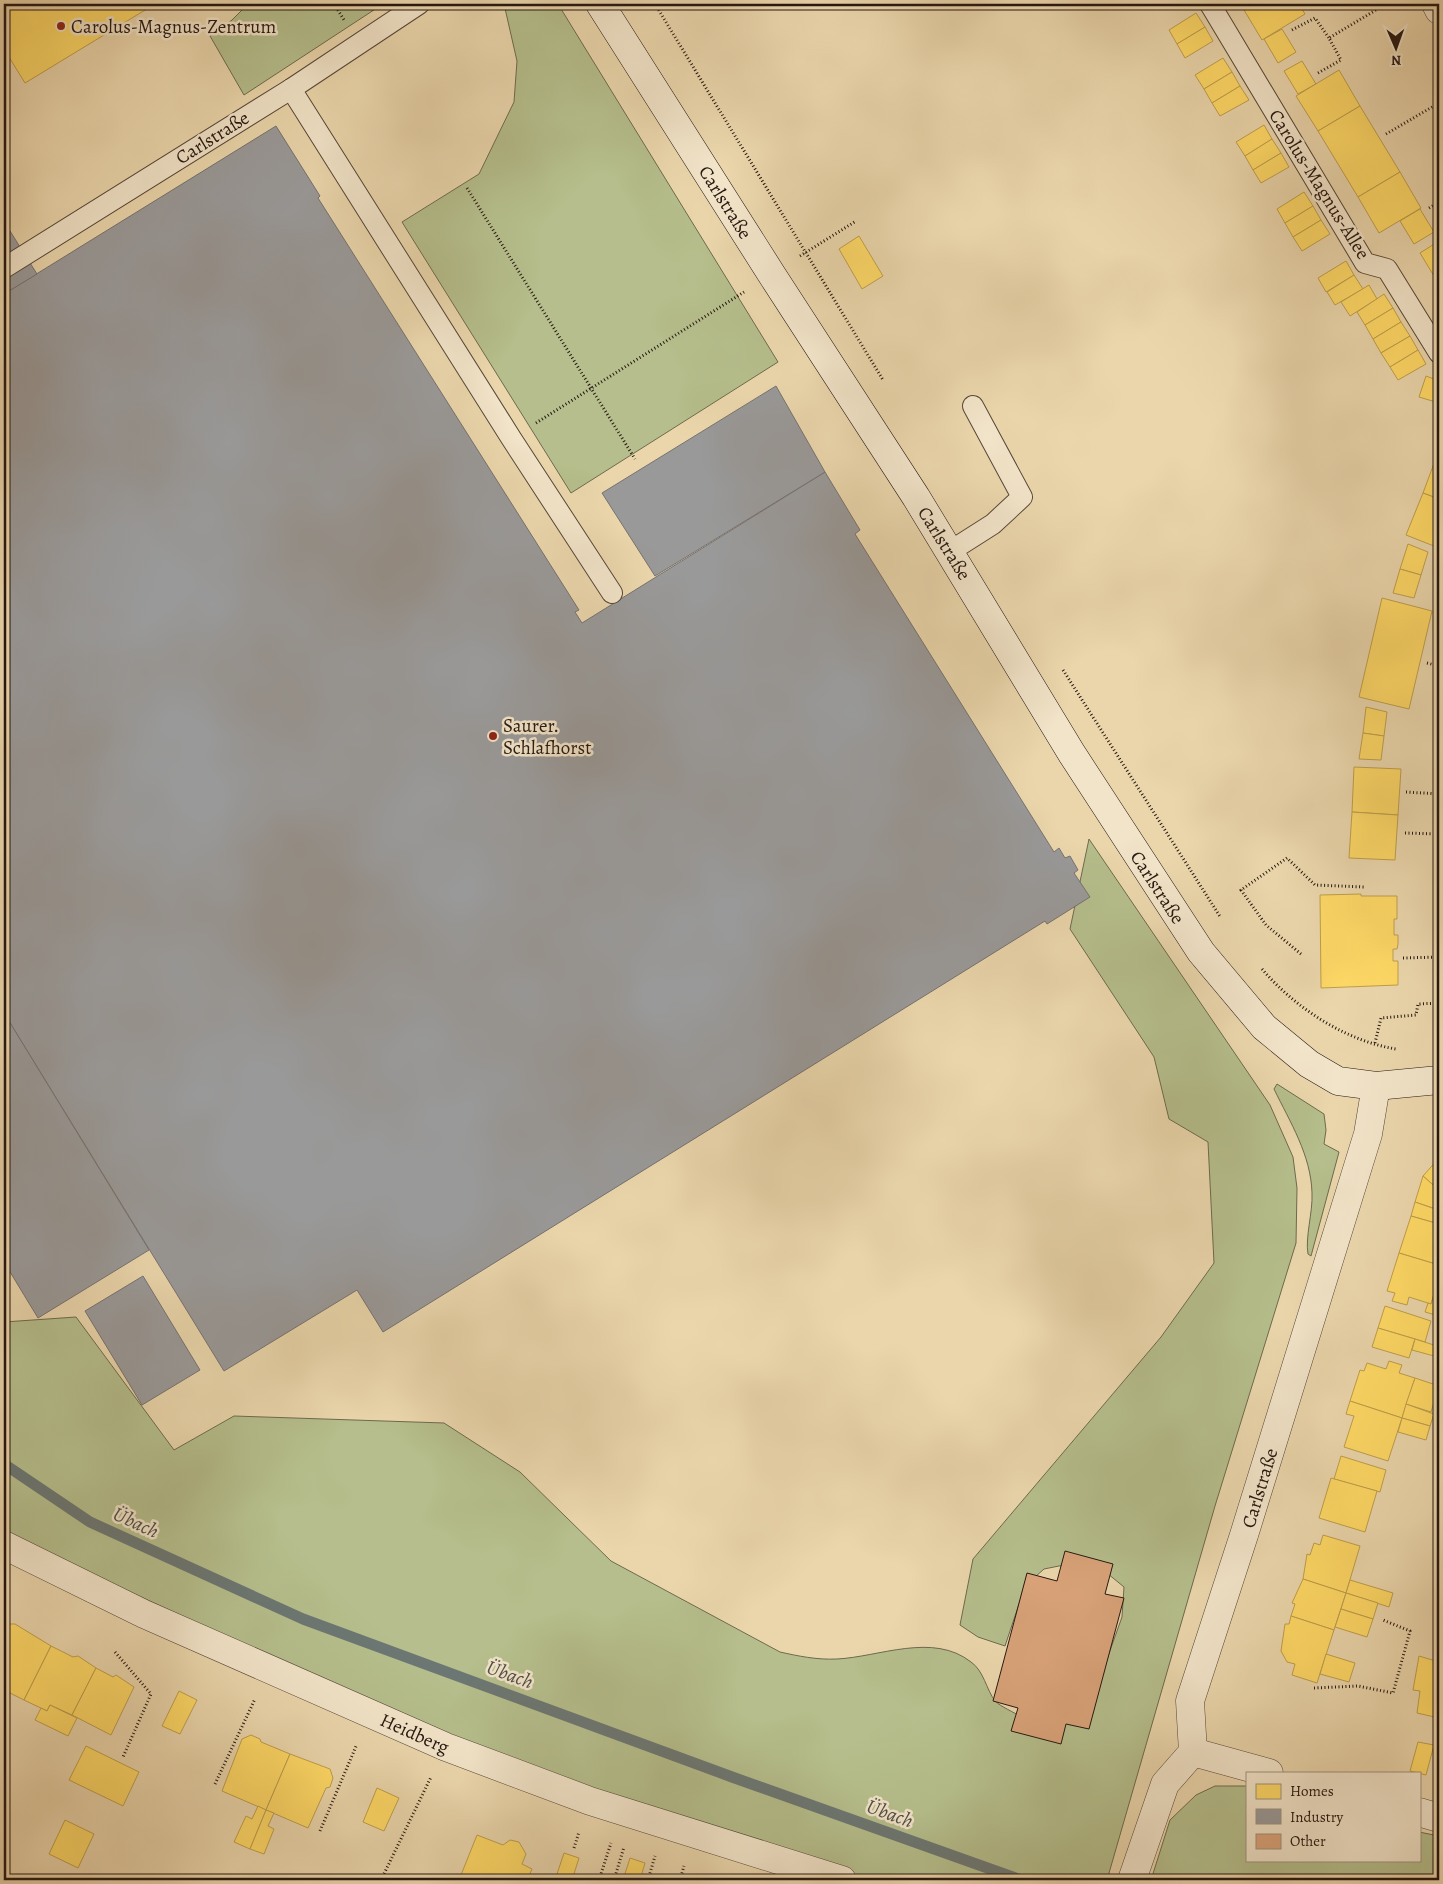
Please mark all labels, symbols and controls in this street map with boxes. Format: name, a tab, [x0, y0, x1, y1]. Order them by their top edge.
place label: Carolus-Magnus-Zentrum	[71, 14, 276, 40]
marker: Carolus-Magnus-Zentrum	[55, 20, 67, 32]
north arrow	[1370, 22, 1420, 72]
text: N	[1391, 51, 1402, 70]
street label: Carlstraße	[171, 105, 254, 171]
street label: Carolus-Magnus-Allee	[1262, 105, 1376, 265]
street label: Carlstraße	[692, 161, 758, 244]
street label: Carlstraße	[911, 502, 977, 585]
place label: Saurer. Schlafhorst	[503, 713, 591, 761]
marker: Saurer. Schlafhorst	[487, 730, 499, 742]
street label: Carlstraße	[1124, 846, 1190, 929]
street label: Carlstraße	[1235, 1445, 1284, 1531]
water label: Übach	[108, 1500, 163, 1545]
water label: Übach	[483, 1654, 537, 1695]
street label: Heidberg	[376, 1707, 454, 1761]
legend	[1246, 1772, 1420, 1862]
text: Homes	[1290, 1781, 1334, 1801]
water label: Übach	[863, 1793, 917, 1834]
text: Industry	[1290, 1807, 1344, 1827]
text: Other	[1290, 1831, 1326, 1851]

